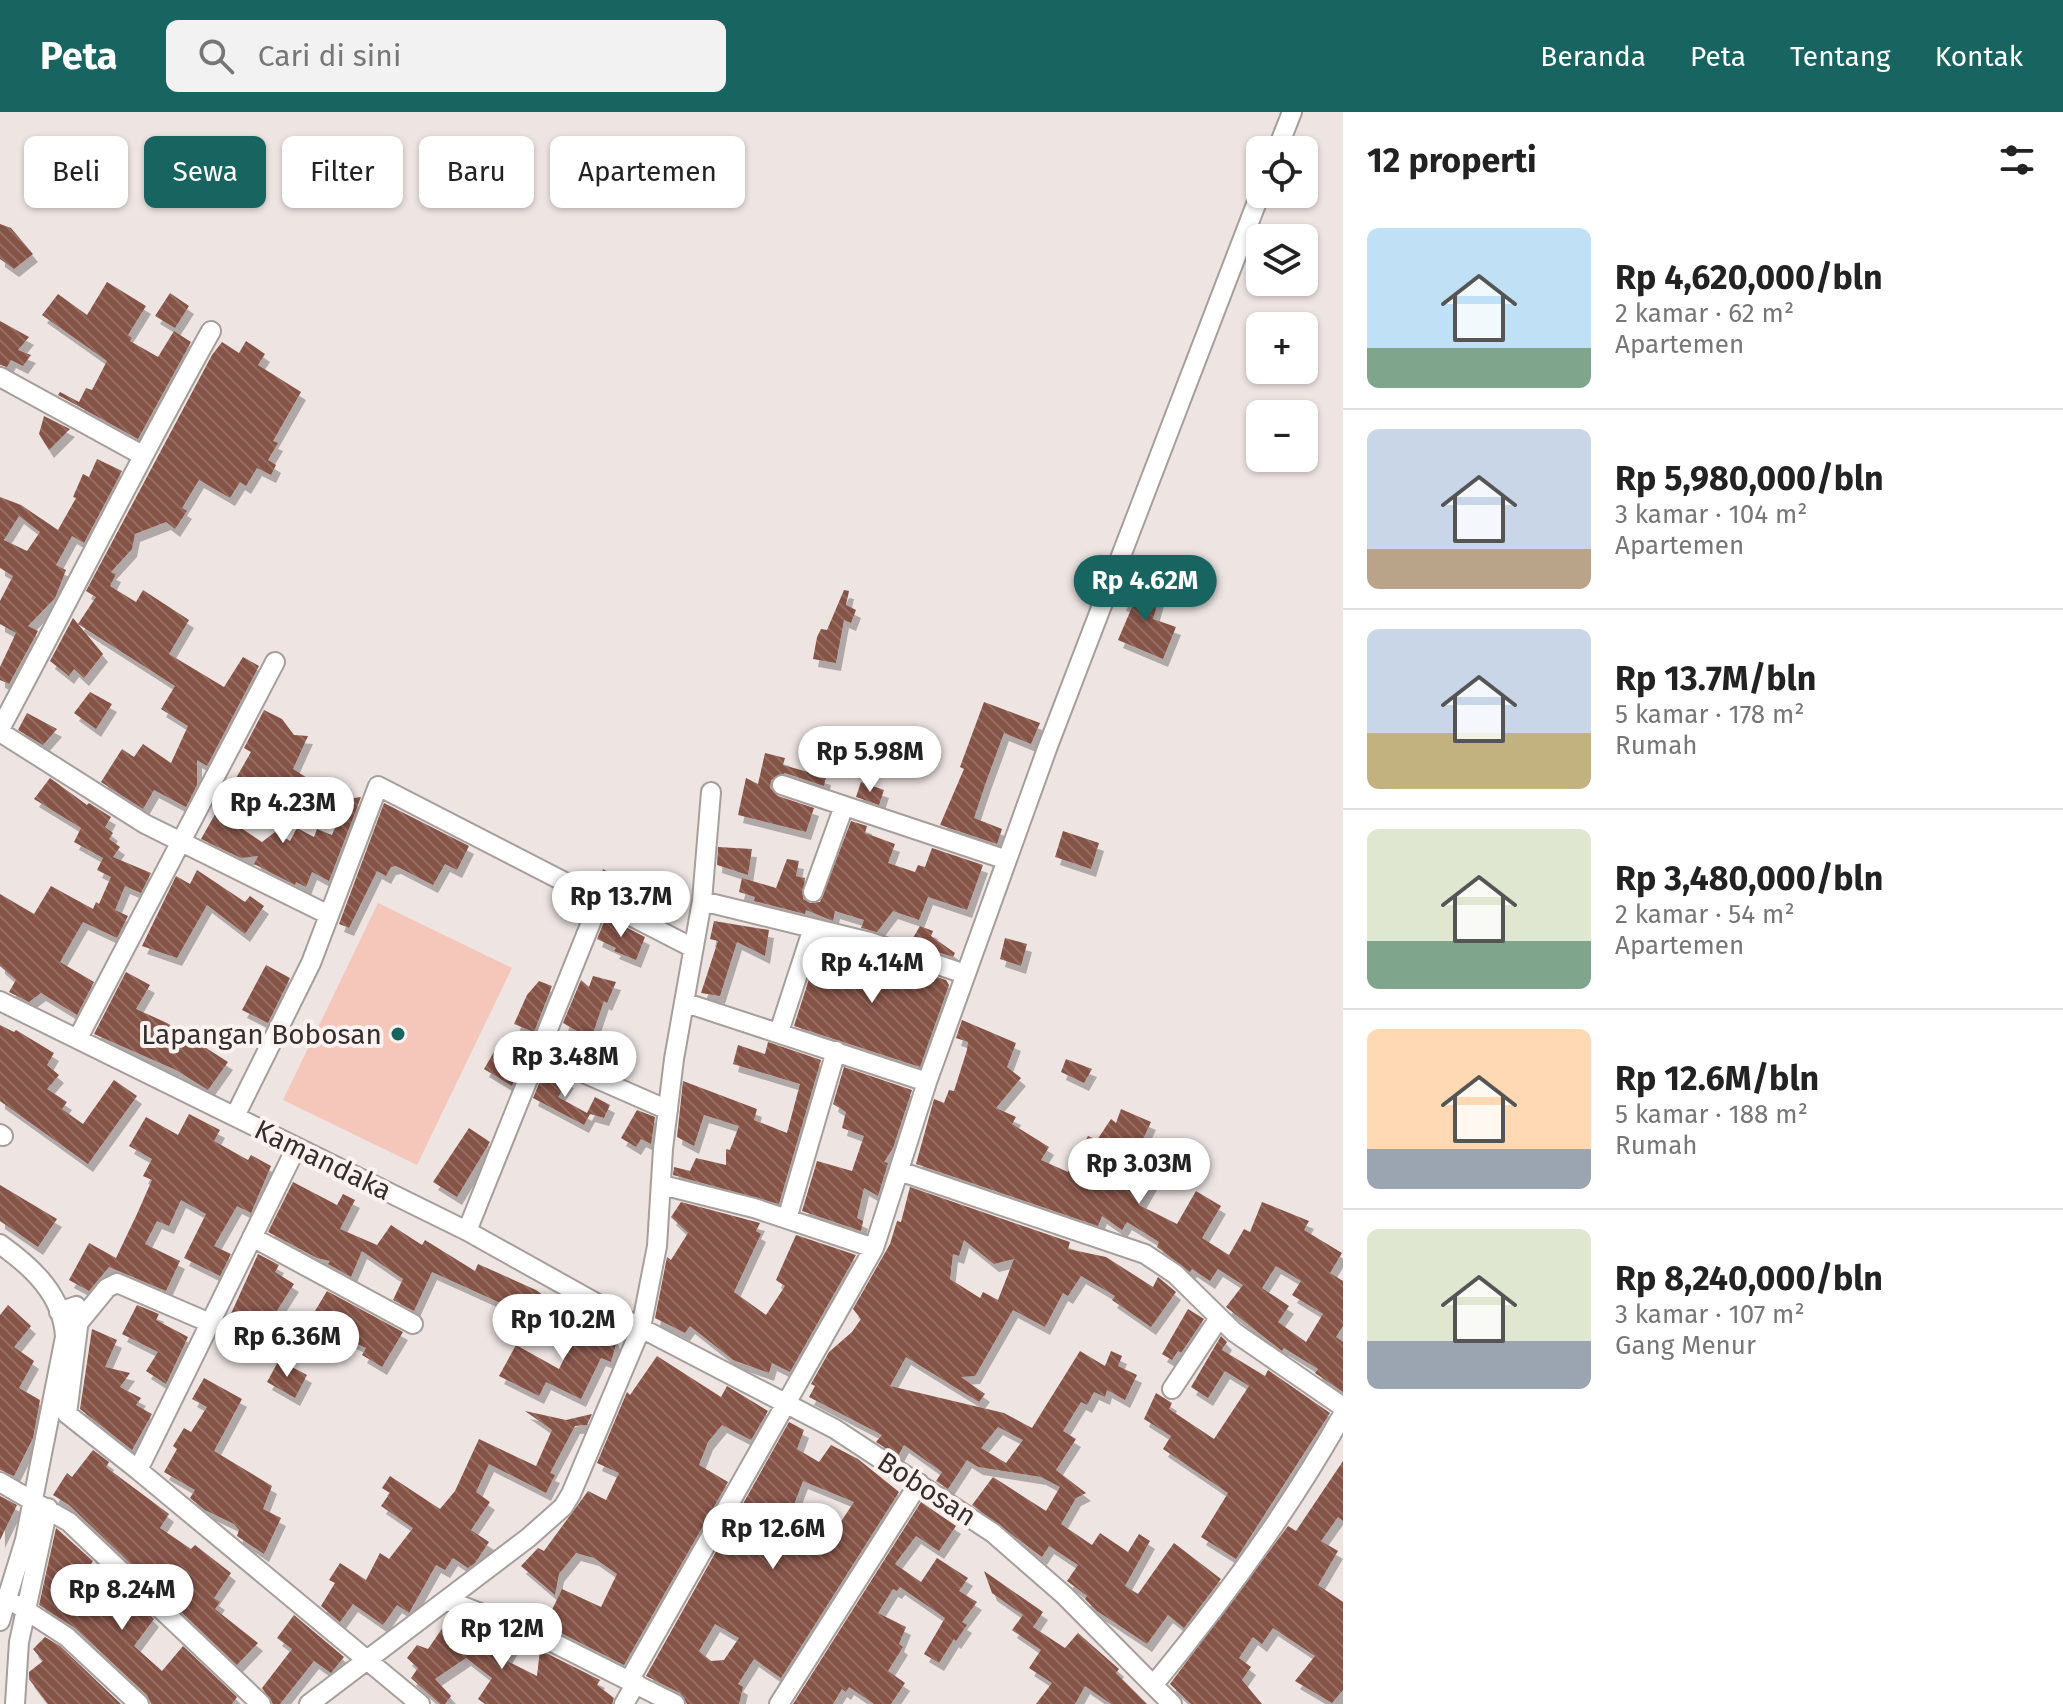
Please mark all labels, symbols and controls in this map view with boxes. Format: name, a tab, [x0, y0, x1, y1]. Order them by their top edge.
search box	[166, 20, 726, 92]
text: Peta	[40, 33, 118, 79]
icon: search	[194, 34, 238, 78]
text: Cari di sini	[258, 38, 401, 74]
text: Beranda	[1540, 40, 1646, 73]
text: Peta	[1690, 40, 1746, 73]
text: Tentang	[1790, 40, 1891, 73]
text: Kontak	[1935, 40, 2023, 73]
chip: Beli	[24, 136, 128, 208]
chip: Sewa	[144, 136, 266, 208]
chip: Filter	[282, 136, 403, 208]
chip: Baru	[419, 136, 534, 208]
chip: Apartemen	[550, 136, 745, 208]
map controls	[1246, 136, 1318, 472]
button: locate	[1246, 136, 1318, 208]
icon: filters	[1995, 138, 2039, 182]
text: 12 properti	[1367, 140, 1537, 181]
button: layers	[1246, 224, 1318, 296]
text: Rp 4,620,000/bln	[1615, 257, 1883, 298]
icon: home	[1431, 260, 1527, 356]
text: 2 kamar · 62 m²	[1615, 298, 1794, 329]
button: +	[1246, 312, 1318, 384]
text: Apartemen	[1615, 329, 1744, 360]
button: −	[1246, 400, 1318, 472]
text: Rp 5,980,000/bln	[1615, 458, 1884, 499]
icon: home	[1431, 461, 1527, 557]
text: 3 kamar · 104 m²	[1615, 499, 1807, 530]
text: Apartemen	[1615, 530, 1744, 561]
pin: Rp 4.62M	[1062, 555, 1228, 623]
text: Rp 4.62M	[1092, 565, 1198, 596]
text: Rp 13.7M/bln	[1615, 658, 1816, 699]
icon: home	[1431, 661, 1527, 757]
text: 5 kamar · 178 m²	[1615, 699, 1805, 730]
pin: Rp 5.98M	[787, 726, 953, 794]
text: Rumah	[1615, 730, 1698, 761]
text: Rp 5.98M	[816, 736, 924, 767]
pin: Rp 4.23M	[200, 777, 366, 845]
text: Rp 4.23M	[230, 787, 336, 818]
text: Rp 3,480,000/bln	[1615, 858, 1883, 899]
icon: home	[1431, 861, 1527, 957]
pin: Rp 13.7M	[538, 871, 704, 939]
text: Rp 13.7M	[570, 881, 672, 912]
text: 2 kamar · 54 m²	[1615, 899, 1795, 930]
text: Apartemen	[1615, 930, 1744, 961]
pin: Rp 4.14M	[789, 937, 955, 1005]
text: Rp 4.14M	[820, 947, 924, 978]
place label: Lapangan Bobosan	[141, 1018, 382, 1051]
marker: Lapangan Bobosan	[389, 1025, 407, 1043]
pin: Rp 3.48M	[482, 1031, 648, 1099]
text: Rp 3.48M	[511, 1041, 619, 1072]
text: Rp 12.6M/bln	[1615, 1058, 1819, 1099]
icon: home	[1431, 1061, 1527, 1157]
text: 5 kamar · 188 m²	[1615, 1099, 1808, 1130]
street label: Kamandaka	[249, 1113, 397, 1207]
text: Rumah	[1615, 1130, 1698, 1161]
pin: Rp 3.03M	[1056, 1138, 1222, 1206]
text: Rp 3.03M	[1086, 1148, 1192, 1179]
text: Rp 8,240,000/bln	[1615, 1258, 1883, 1299]
icon: home	[1431, 1261, 1527, 1357]
pin: Rp 10.2M	[480, 1294, 646, 1362]
text: 3 kamar · 107 m²	[1615, 1299, 1805, 1330]
text: Rp 10.2M	[510, 1304, 616, 1335]
pin: Rp 6.36M	[204, 1311, 370, 1379]
text: Rp 6.36M	[233, 1321, 341, 1352]
text: Gang Menur	[1615, 1330, 1756, 1361]
street label: Bobosan	[872, 1445, 982, 1533]
pin: Rp 12.6M	[690, 1503, 856, 1571]
text: Rp 12.6M	[721, 1513, 825, 1544]
pin: Rp 8.24M	[39, 1564, 205, 1632]
text: Rp 8.24M	[69, 1574, 175, 1605]
pin: Rp 12M	[437, 1603, 567, 1671]
text: Rp 12M	[460, 1613, 544, 1644]

